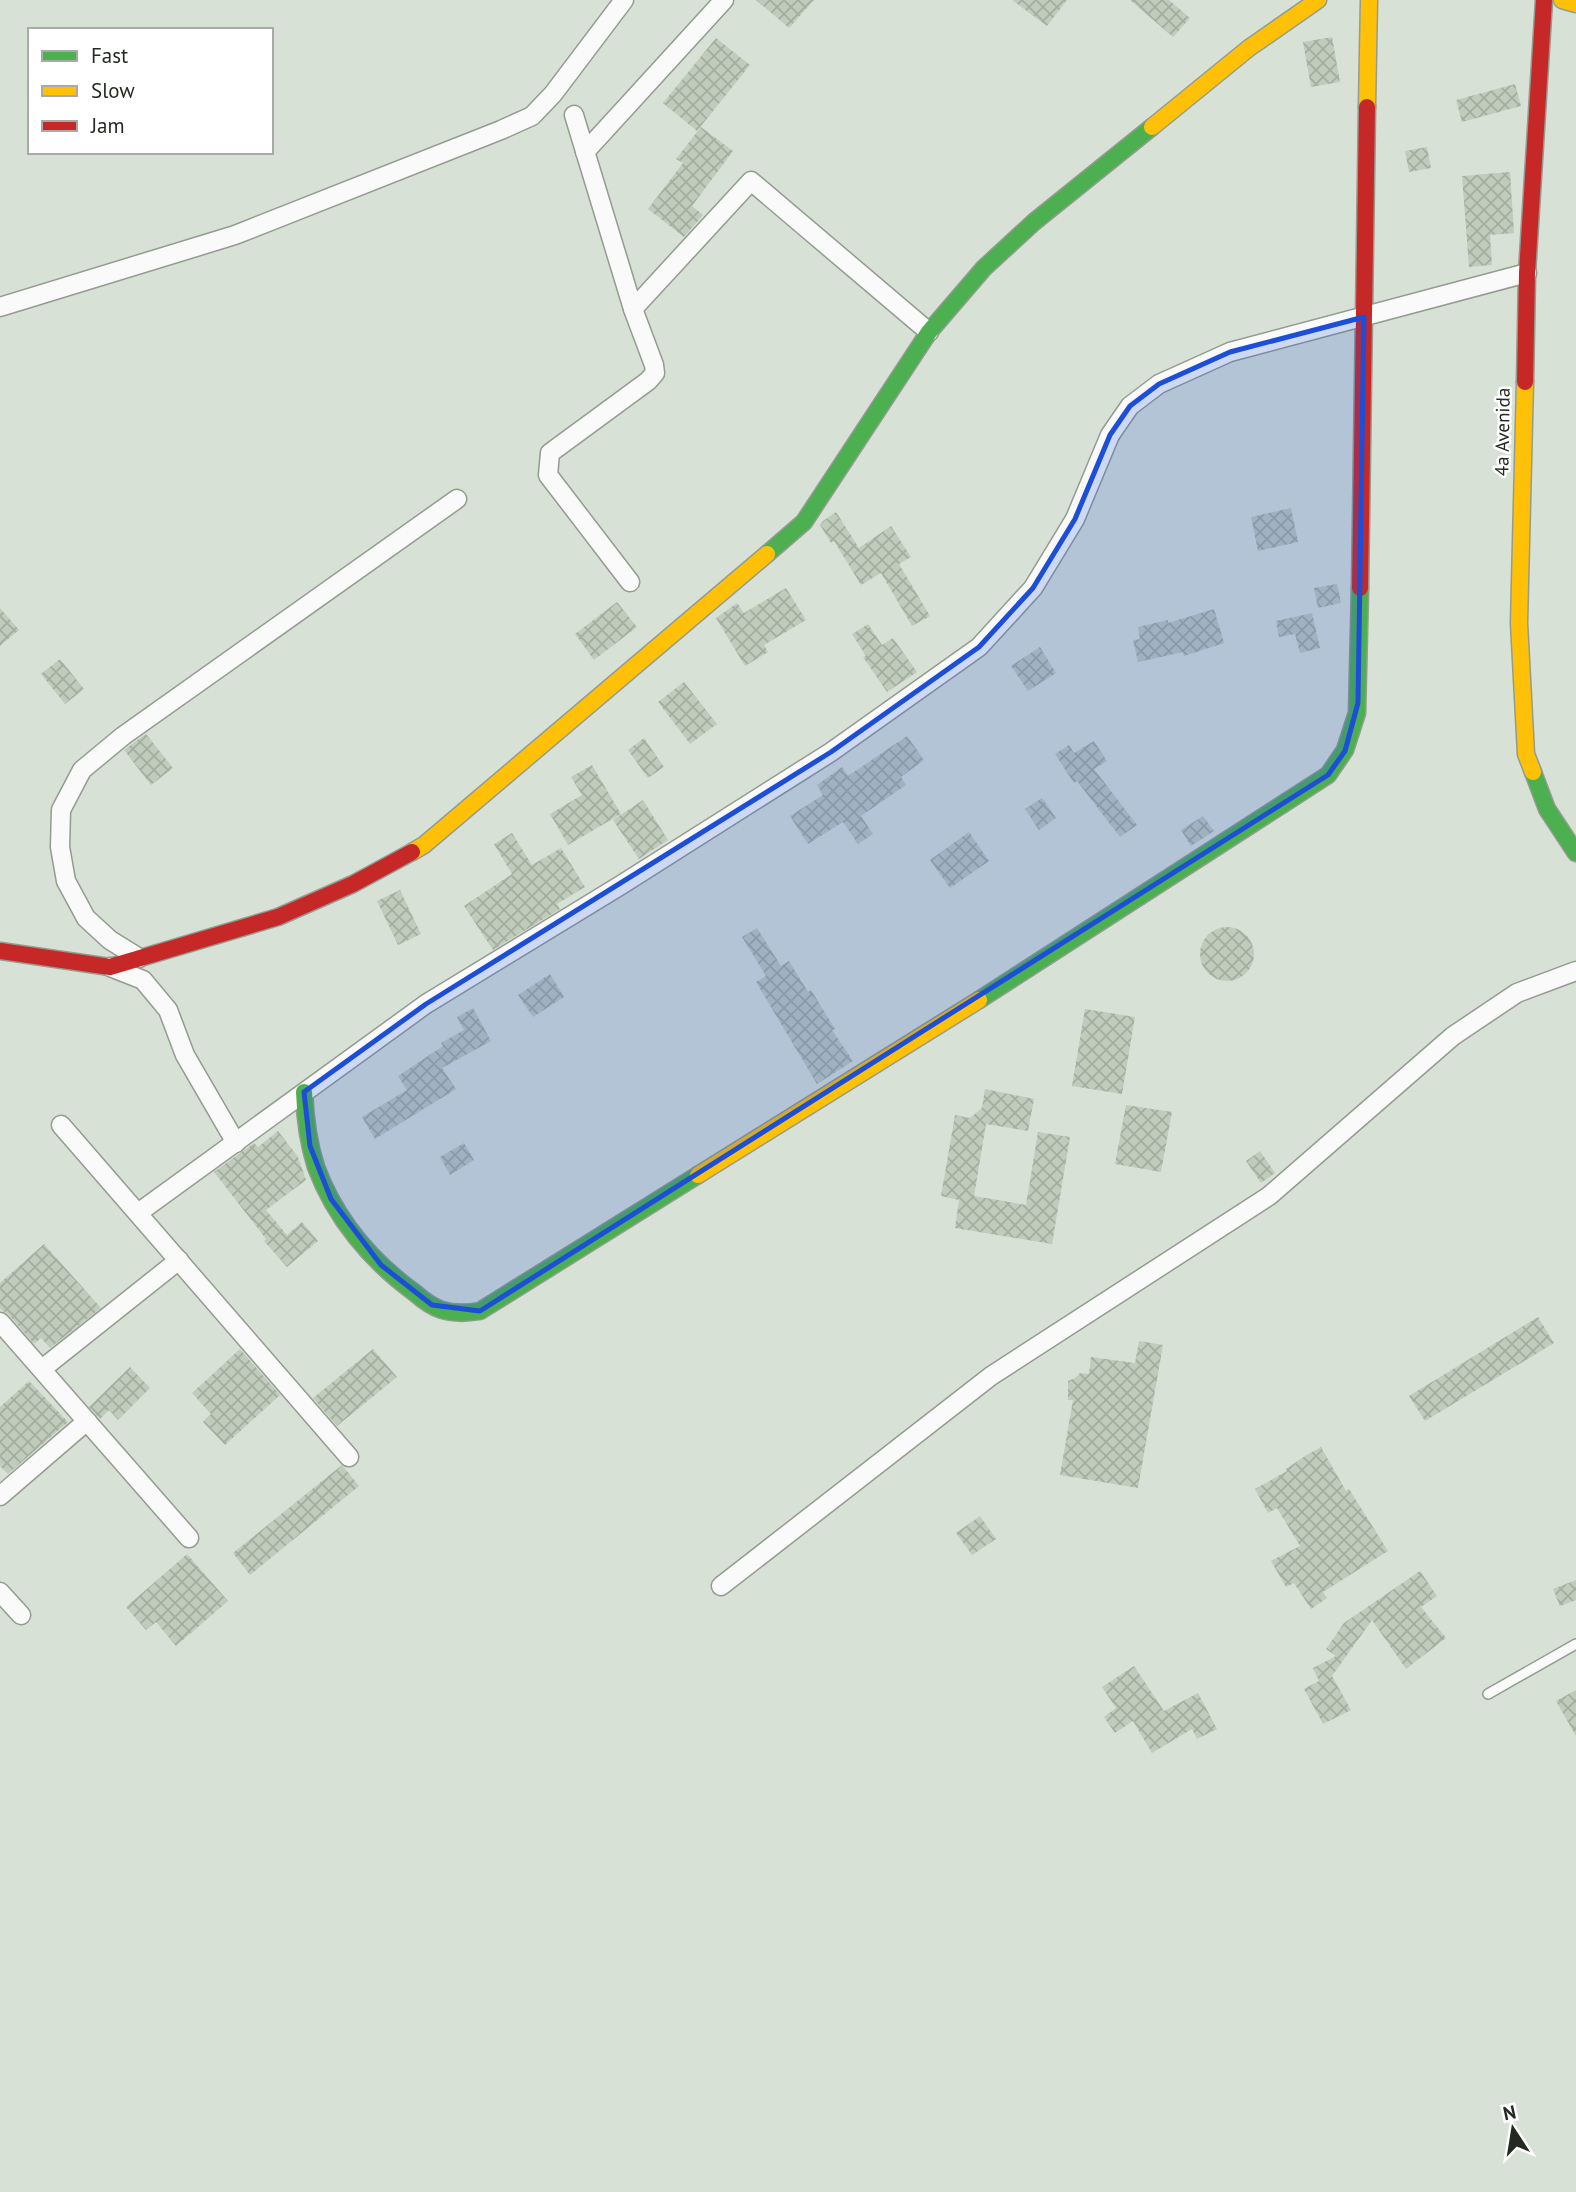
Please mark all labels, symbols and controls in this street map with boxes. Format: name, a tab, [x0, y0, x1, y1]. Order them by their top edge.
legend	[28, 28, 273, 154]
text: Fast	[91, 42, 128, 69]
text: Slow	[91, 77, 135, 104]
text: Jam	[90, 112, 125, 139]
street label: 4a Avenida	[1489, 388, 1515, 476]
north arrow	[1478, 2094, 1548, 2164]
text: N	[1501, 2099, 1518, 2125]

